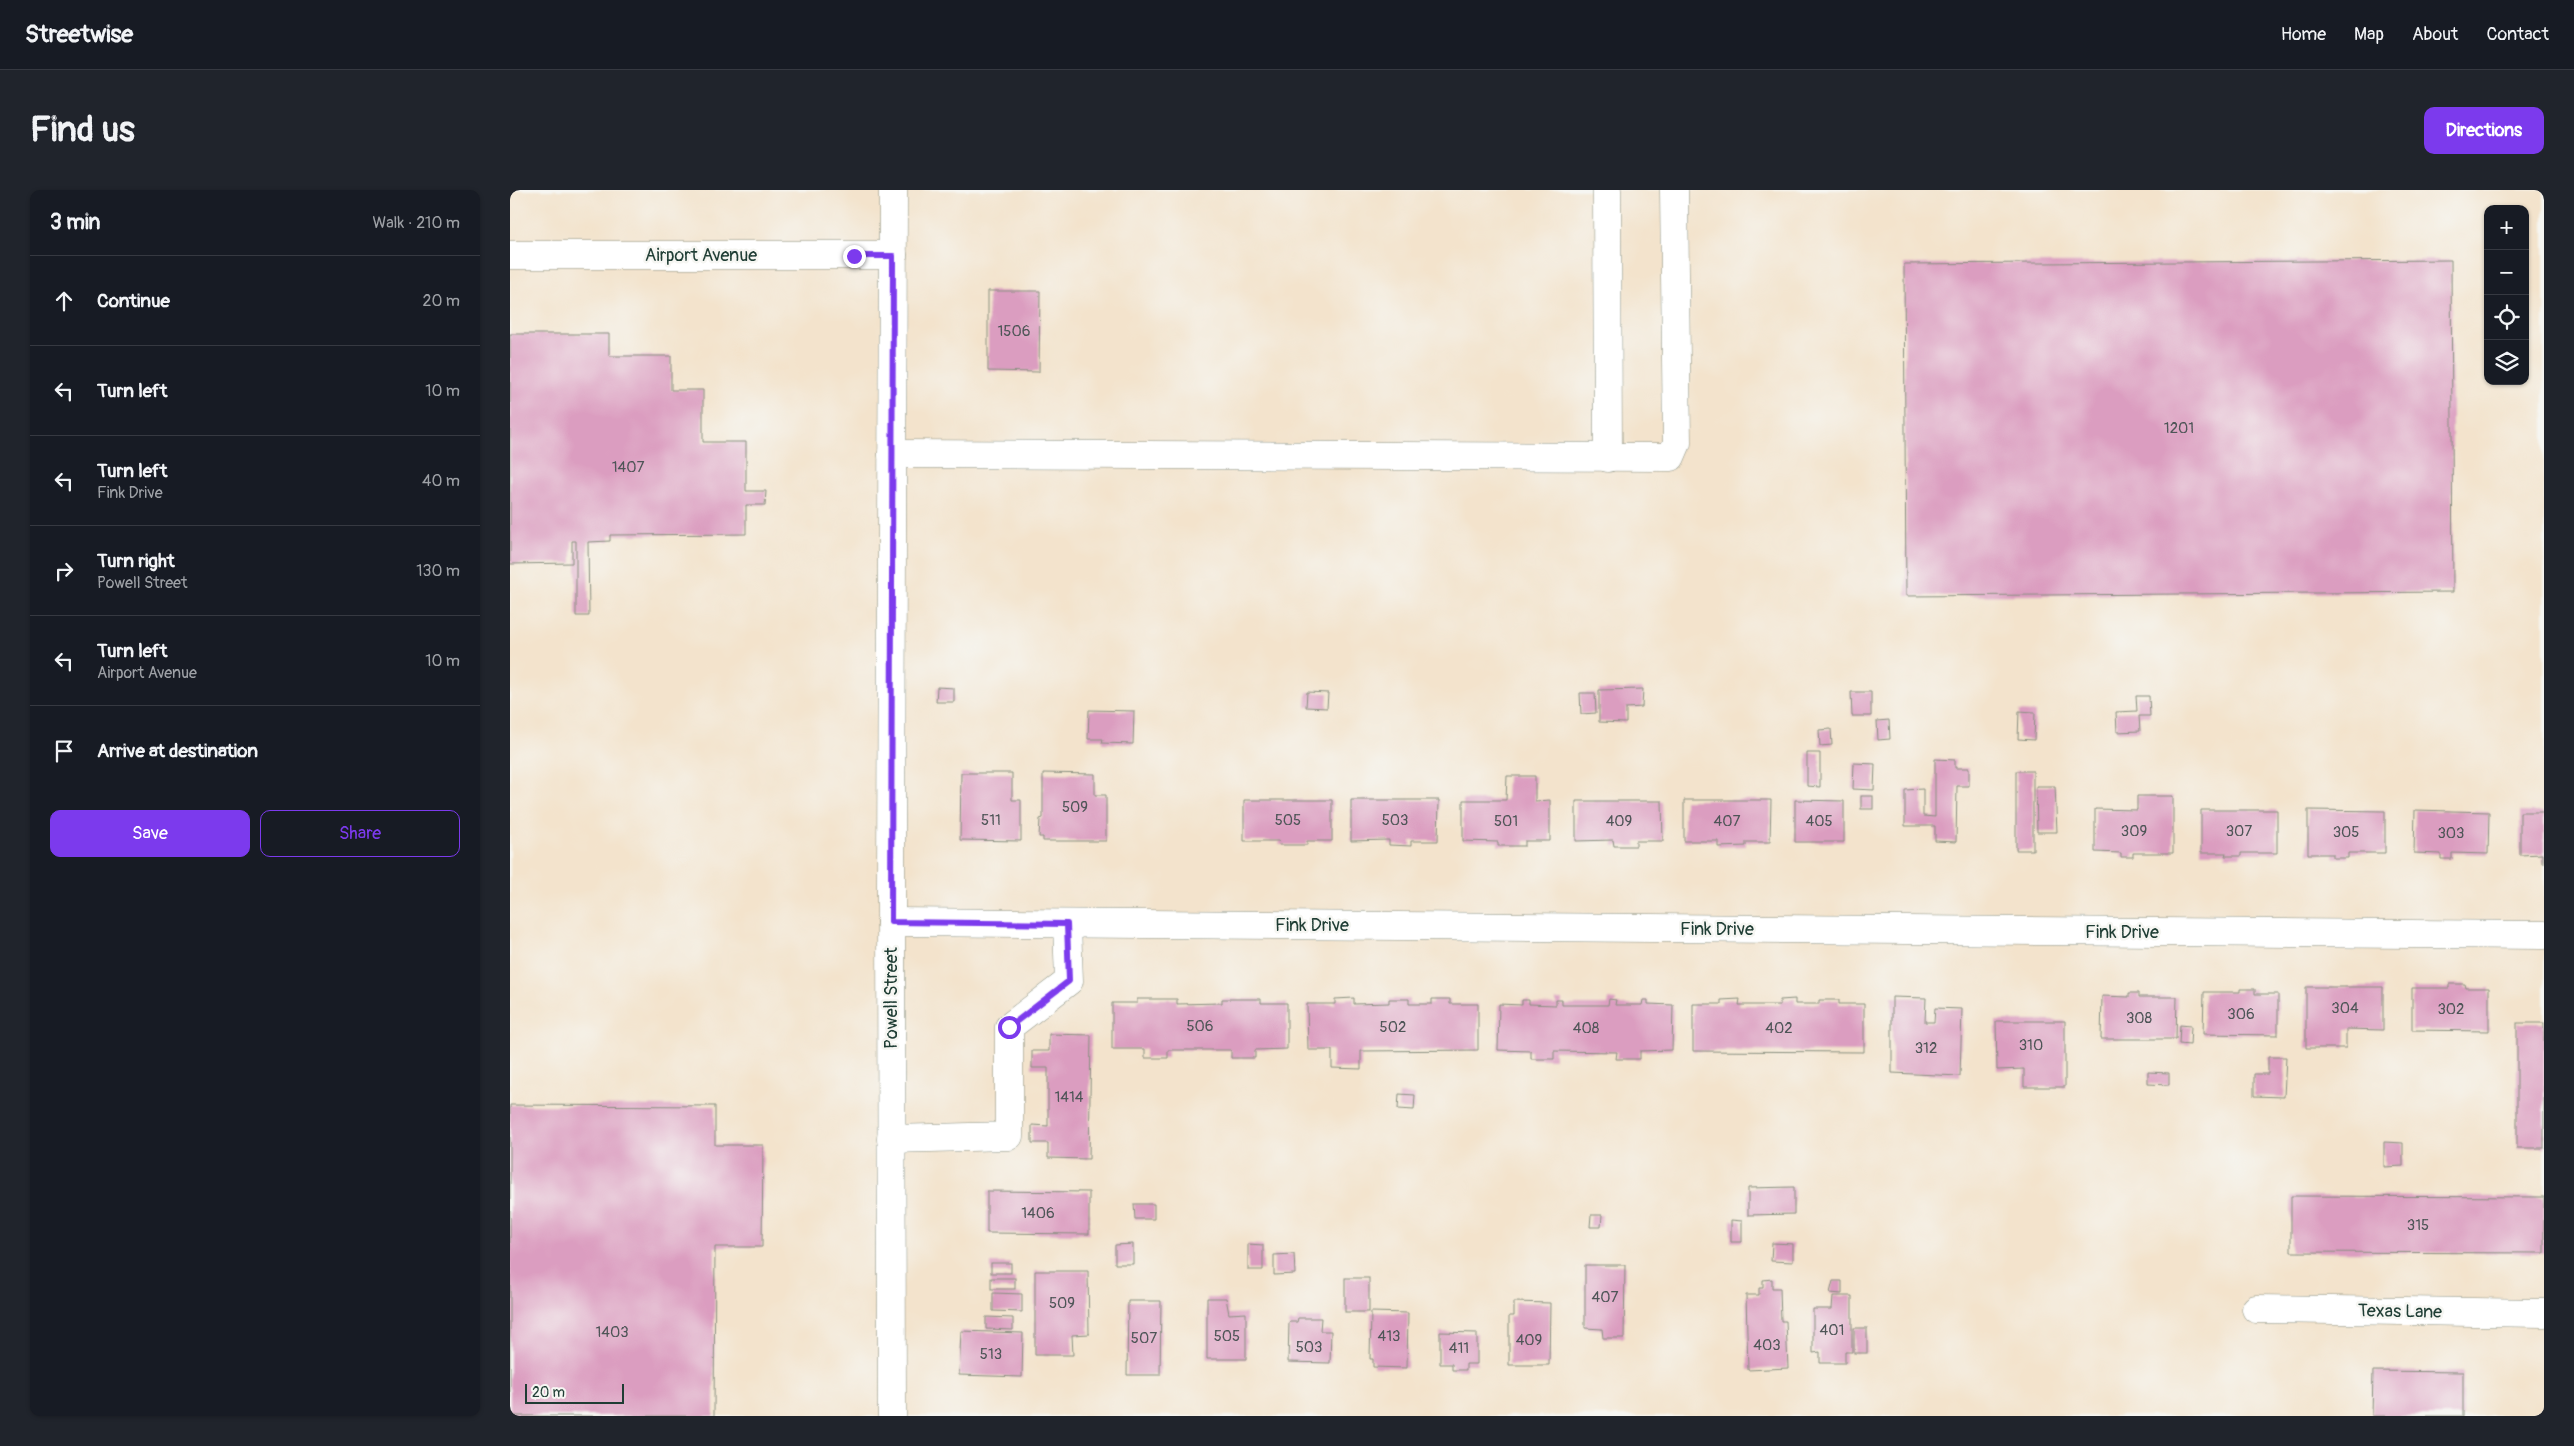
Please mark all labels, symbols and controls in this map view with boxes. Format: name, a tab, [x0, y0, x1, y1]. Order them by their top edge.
text: Streetwise	[25, 20, 133, 49]
text: Home	[2281, 23, 2326, 46]
text: Map	[2354, 23, 2384, 46]
text: About	[2412, 23, 2458, 46]
text: Contact	[2486, 23, 2549, 46]
button: Directions	[2424, 107, 2544, 154]
text: Find us	[30, 108, 135, 152]
map controls	[2484, 205, 2529, 385]
button: +	[2484, 205, 2529, 250]
text: 3 min	[50, 209, 100, 236]
text: Walk · 210 m	[372, 213, 460, 233]
street label: Airport Avenue	[645, 244, 757, 267]
route end	[843, 245, 866, 268]
button: −	[2484, 250, 2529, 295]
icon: ahead	[50, 287, 78, 315]
text: Continue	[97, 289, 170, 313]
text: 20 m	[422, 291, 460, 311]
button: locate	[2484, 295, 2529, 340]
house number: 1506	[998, 322, 1030, 341]
button: layers	[2484, 340, 2529, 385]
icon: left	[50, 377, 78, 405]
text: Turn left	[97, 379, 167, 403]
text: 10 m	[425, 381, 460, 401]
house number: 1201	[2164, 419, 2194, 438]
house number: 1407	[612, 458, 644, 477]
text: Turn left	[97, 459, 167, 483]
icon: left	[50, 467, 78, 495]
text: 40 m	[422, 471, 460, 491]
text: Fink Drive	[97, 483, 163, 503]
text: Turn right	[97, 549, 175, 573]
icon: right	[50, 557, 78, 585]
text: 130 m	[416, 561, 460, 581]
text: Powell Street	[97, 573, 187, 593]
text: Turn left	[97, 639, 167, 663]
icon: left	[50, 647, 78, 675]
text: 10 m	[425, 651, 460, 671]
text: Airport Avenue	[97, 663, 197, 683]
icon: arrive	[50, 737, 78, 765]
text: Arrive at destination	[97, 739, 258, 763]
house number: 509	[1062, 798, 1088, 817]
button: Save	[50, 810, 250, 857]
button: Share	[260, 810, 460, 857]
house number: 511	[981, 811, 1001, 830]
house number: 505	[1275, 811, 1301, 830]
house number: 503	[1382, 811, 1408, 830]
house number: 501	[1494, 812, 1518, 831]
house number: 409	[1606, 812, 1632, 831]
house number: 407	[1714, 812, 1740, 831]
house number: 405	[1805, 812, 1833, 831]
house number: 309	[2121, 822, 2147, 841]
house number: 307	[2226, 822, 2252, 841]
house number: 305	[2333, 823, 2359, 842]
house number: 303	[2438, 824, 2465, 843]
street label: Fink Drive	[1275, 914, 1349, 937]
street label: Fink Drive	[1680, 918, 1754, 941]
street label: Fink Drive	[2085, 921, 2159, 944]
street label: Powell Street	[880, 946, 903, 1049]
house number: 304	[2331, 999, 2359, 1018]
house number: 302	[2437, 1000, 2465, 1019]
house number: 306	[2227, 1005, 2255, 1024]
house number: 308	[2126, 1009, 2153, 1028]
route start	[998, 1016, 1021, 1039]
house number: 506	[1186, 1017, 1214, 1036]
house number: 502	[1380, 1018, 1406, 1037]
house number: 408	[1573, 1019, 1600, 1038]
house number: 402	[1765, 1019, 1793, 1038]
house number: 310	[2019, 1036, 2043, 1055]
house number: 312	[1915, 1039, 1937, 1058]
house number: 1414	[1054, 1088, 1084, 1107]
house number: 1406	[1021, 1204, 1055, 1223]
house number: 315	[2407, 1216, 2429, 1235]
house number: 407	[1592, 1288, 1618, 1307]
house number: 509	[1049, 1294, 1075, 1313]
street label: Texas Lane	[2358, 1299, 2442, 1324]
house number: 401	[1820, 1321, 1844, 1340]
house number: 1403	[595, 1323, 629, 1342]
house number: 505	[1214, 1327, 1240, 1346]
house number: 413	[1378, 1327, 1400, 1346]
house number: 507	[1131, 1329, 1157, 1348]
house number: 409	[1516, 1331, 1542, 1350]
house number: 403	[1753, 1336, 1781, 1355]
house number: 503	[1296, 1338, 1322, 1357]
house number: 411	[1449, 1339, 1469, 1358]
house number: 513	[980, 1345, 1002, 1364]
scale bar	[525, 1381, 624, 1404]
text: 20 m	[532, 1384, 565, 1401]

